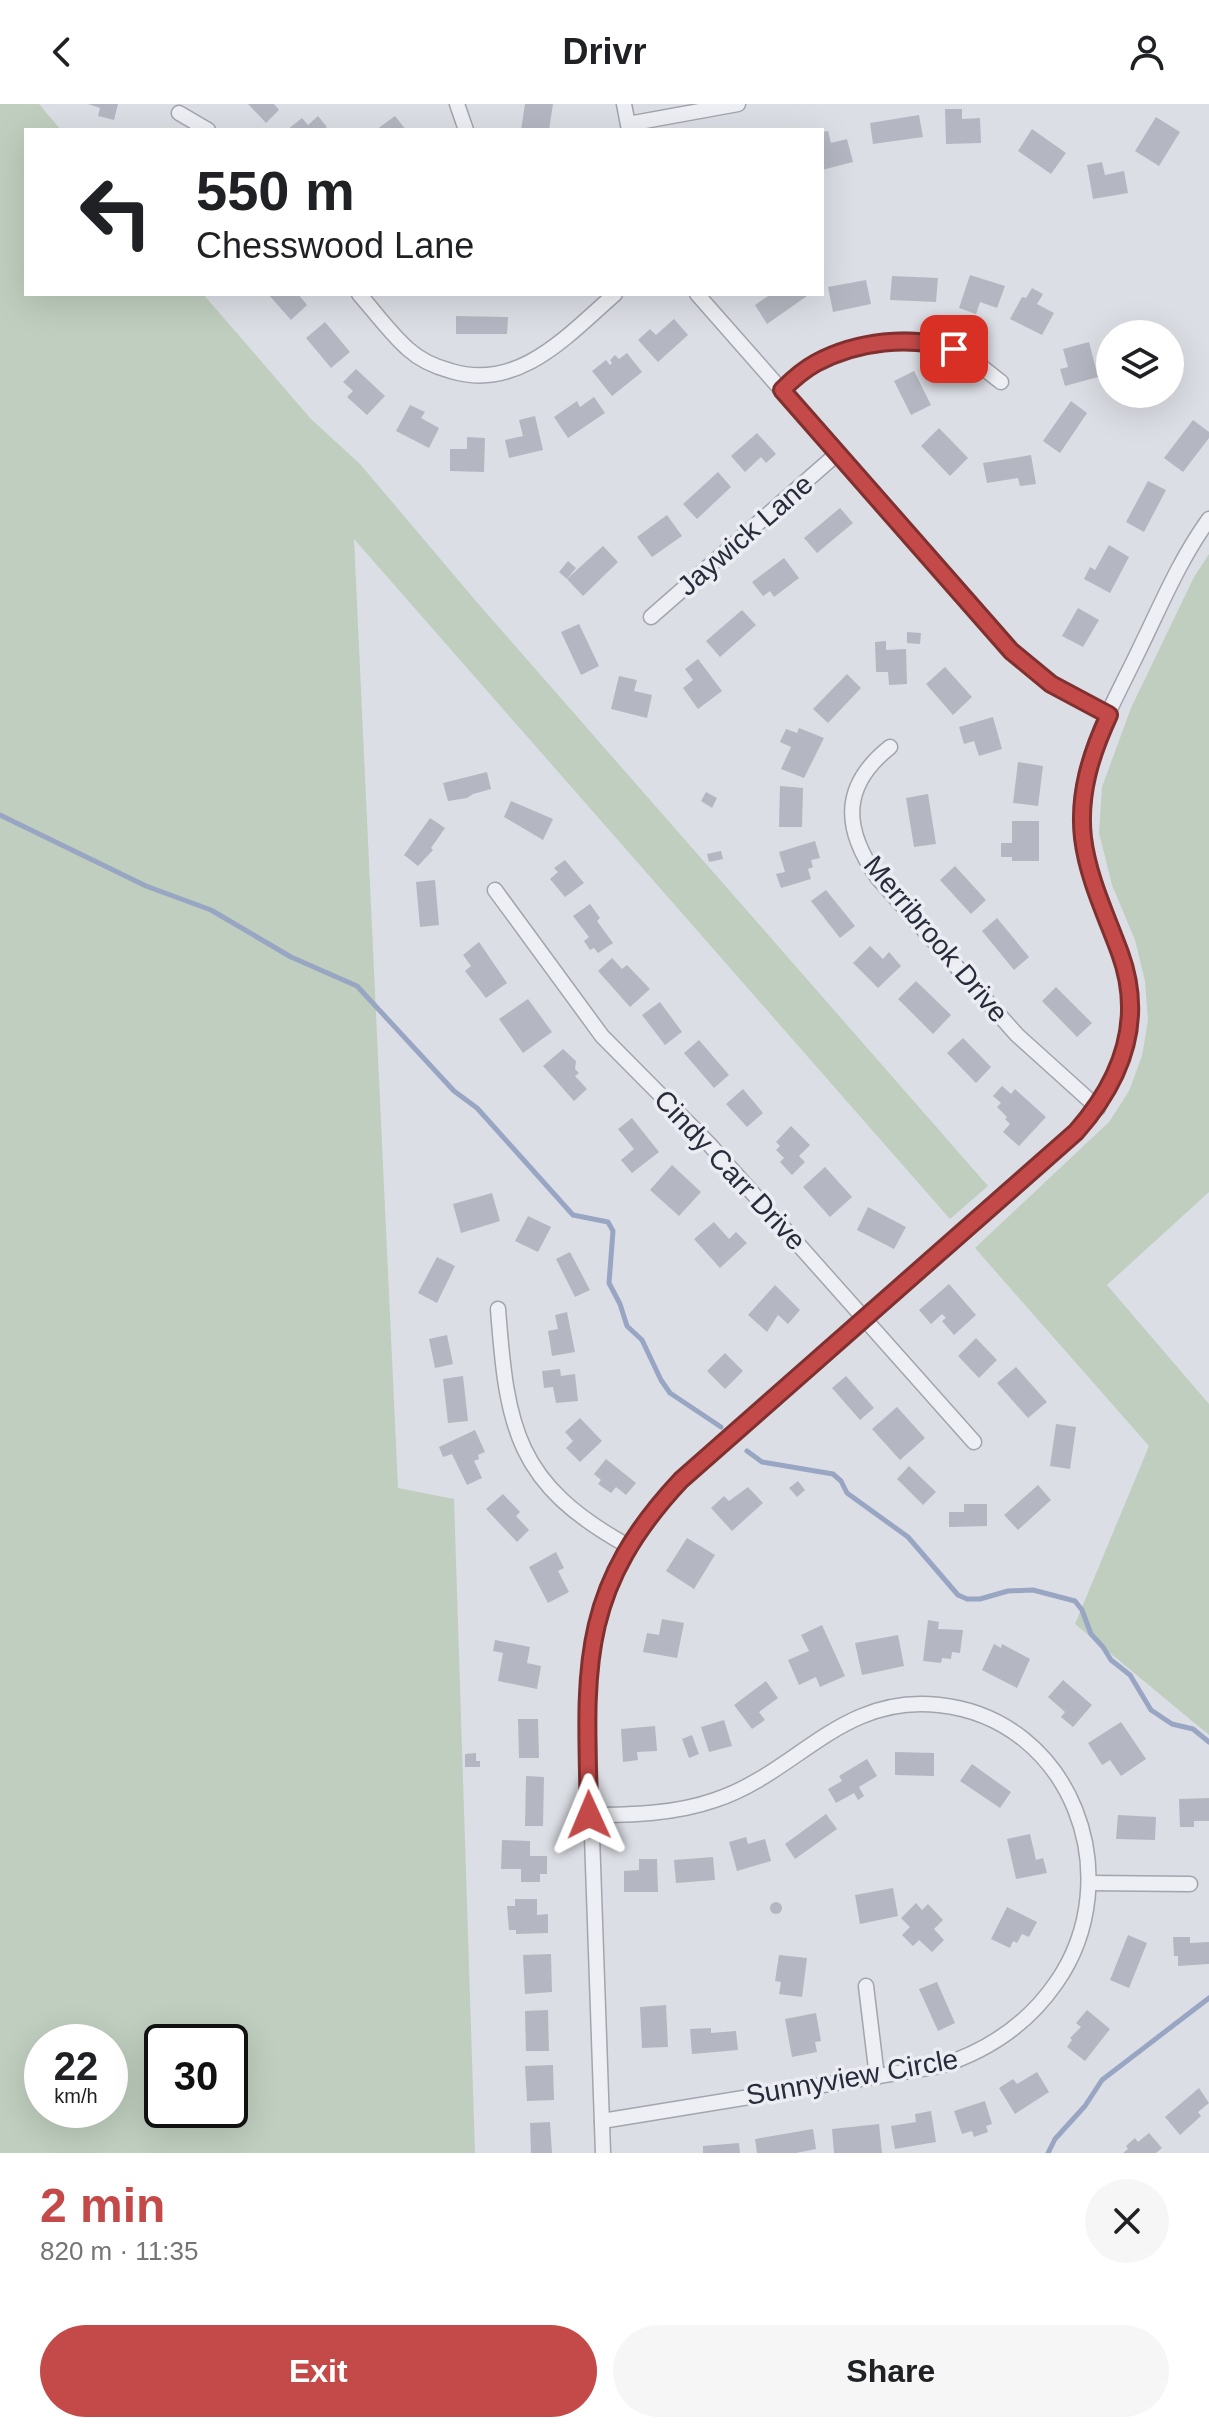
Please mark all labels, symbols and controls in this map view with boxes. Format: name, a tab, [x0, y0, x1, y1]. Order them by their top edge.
icon: back	[40, 30, 84, 74]
icon: person	[1125, 30, 1169, 74]
text: Drivr	[562, 31, 647, 72]
text: 550 m	[196, 159, 355, 222]
icon: left	[64, 160, 168, 264]
text: Chesswood Lane	[196, 225, 474, 266]
pin	[920, 315, 988, 383]
map controls	[1096, 320, 1184, 408]
button: layers	[1096, 320, 1184, 408]
icon: arrive	[932, 327, 976, 371]
street label: Jaywick Lane	[671, 468, 819, 602]
street label: Merribrook Drive	[858, 850, 1014, 1028]
street label: Cindy Carr Drive	[648, 1084, 812, 1256]
position arrow	[547, 1773, 631, 1857]
speed limit sign: 30	[144, 2024, 248, 2128]
street label: Sunnyview Circle	[744, 2043, 960, 2111]
text: 22	[54, 2044, 98, 2088]
text: km/h	[54, 2085, 98, 2107]
text: 2 min	[40, 2179, 165, 2232]
button: close	[1085, 2179, 1169, 2263]
text: 820 m · 11:35	[40, 2236, 199, 2266]
button: Exit	[40, 2325, 597, 2417]
button: Share	[613, 2325, 1169, 2417]

